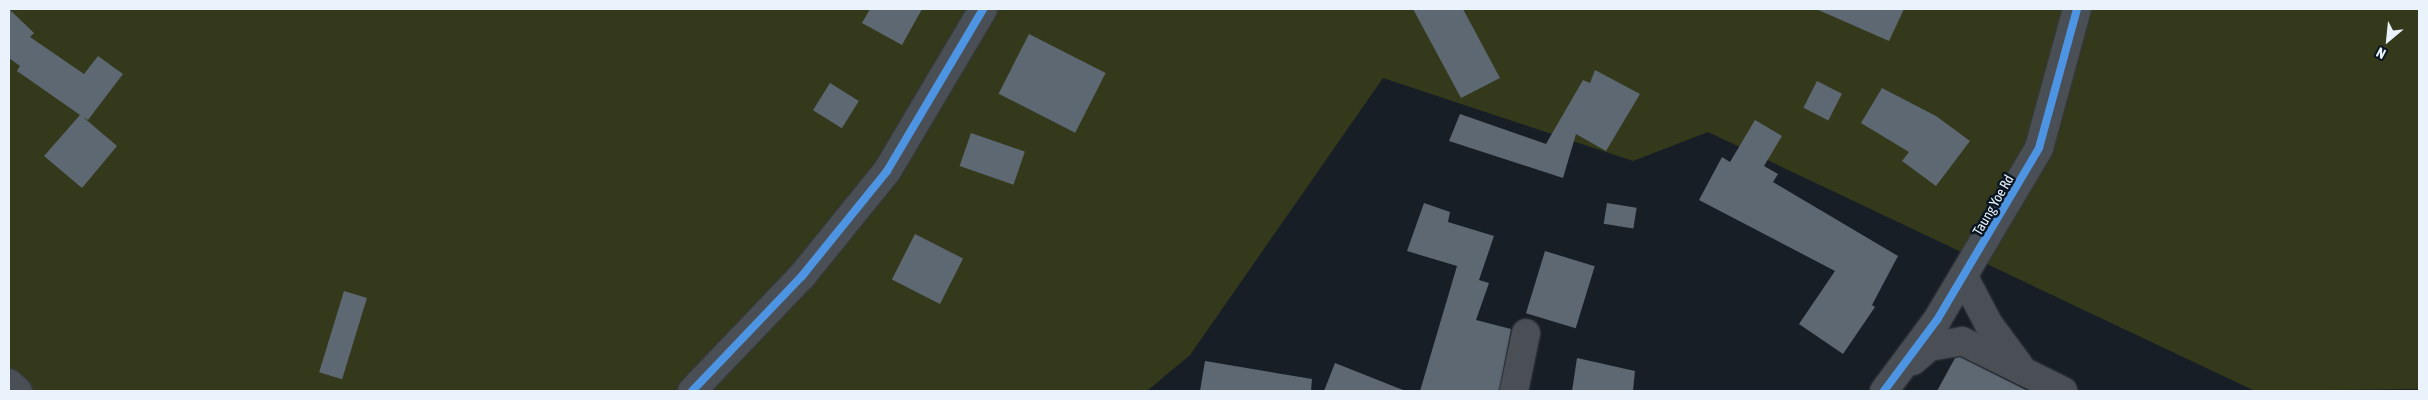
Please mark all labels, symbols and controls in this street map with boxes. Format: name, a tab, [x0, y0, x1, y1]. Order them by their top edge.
north arrow	[2363, 15, 2413, 65]
text: N	[2374, 44, 2388, 62]
street label: Taung Yoe Rd	[1969, 172, 2017, 238]

